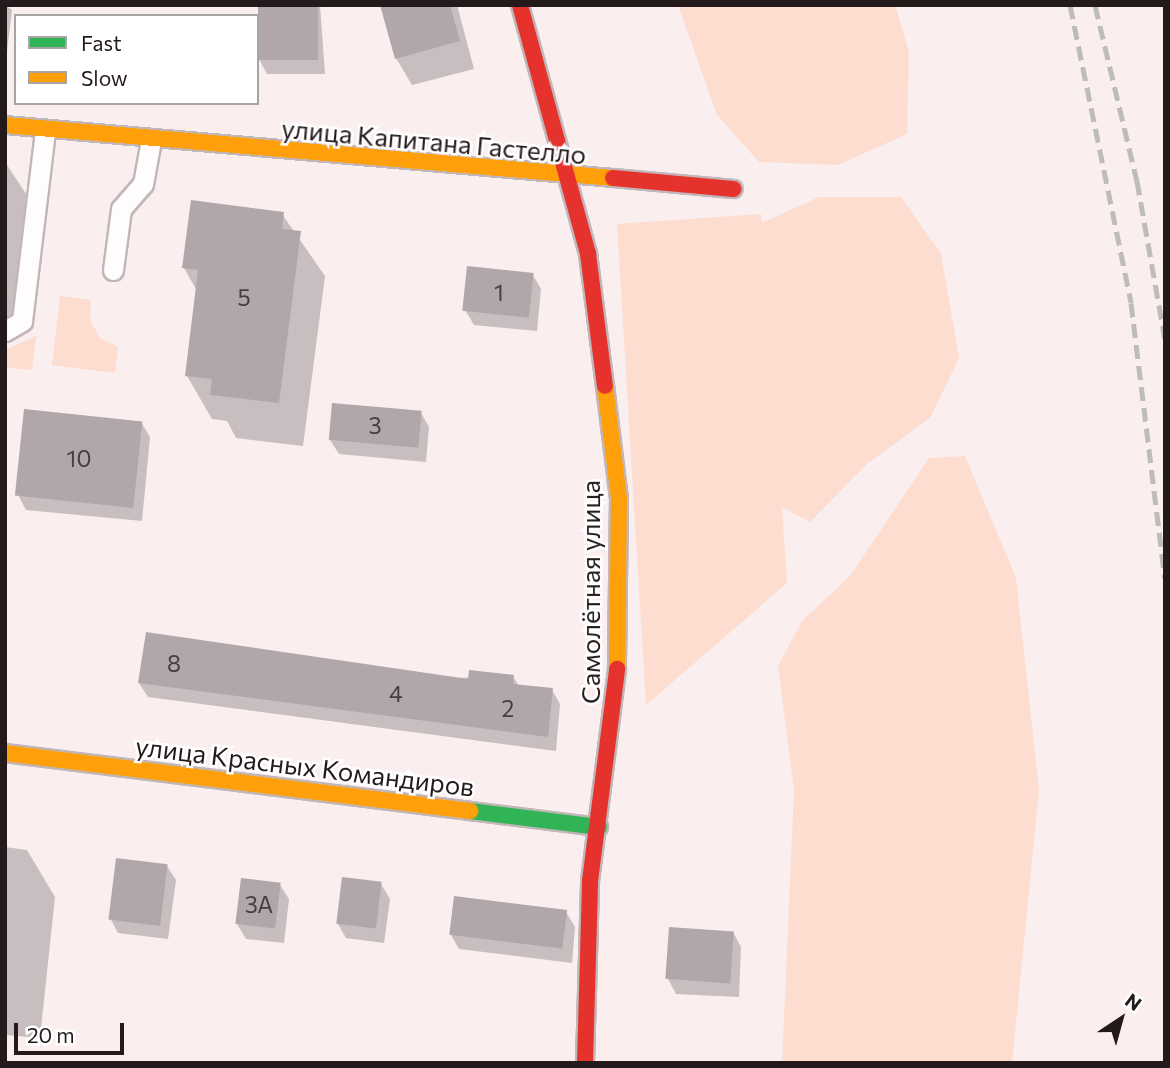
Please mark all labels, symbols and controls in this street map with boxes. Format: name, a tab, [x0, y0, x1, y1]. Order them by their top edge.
legend	[14, 14, 259, 105]
text: Fast	[81, 30, 122, 55]
text: Slow	[81, 65, 128, 90]
street label: улица Капитана Гастелло	[280, 112, 588, 170]
house number: 1	[494, 278, 504, 306]
house number: 5	[237, 283, 251, 311]
house number: 3	[368, 411, 382, 439]
house number: 10	[67, 444, 91, 472]
street label: Самолётная улица	[574, 480, 606, 704]
house number: 8	[167, 649, 181, 677]
house number: 4	[389, 679, 403, 707]
house number: 2	[502, 694, 514, 722]
street label: улица Красных Командиров	[134, 730, 476, 802]
house number: 3А	[245, 890, 273, 918]
north arrow	[1086, 984, 1156, 1054]
text: N	[1121, 988, 1146, 1015]
scale bar	[18, 1009, 128, 1052]
text: 20 m	[27, 1022, 75, 1047]

